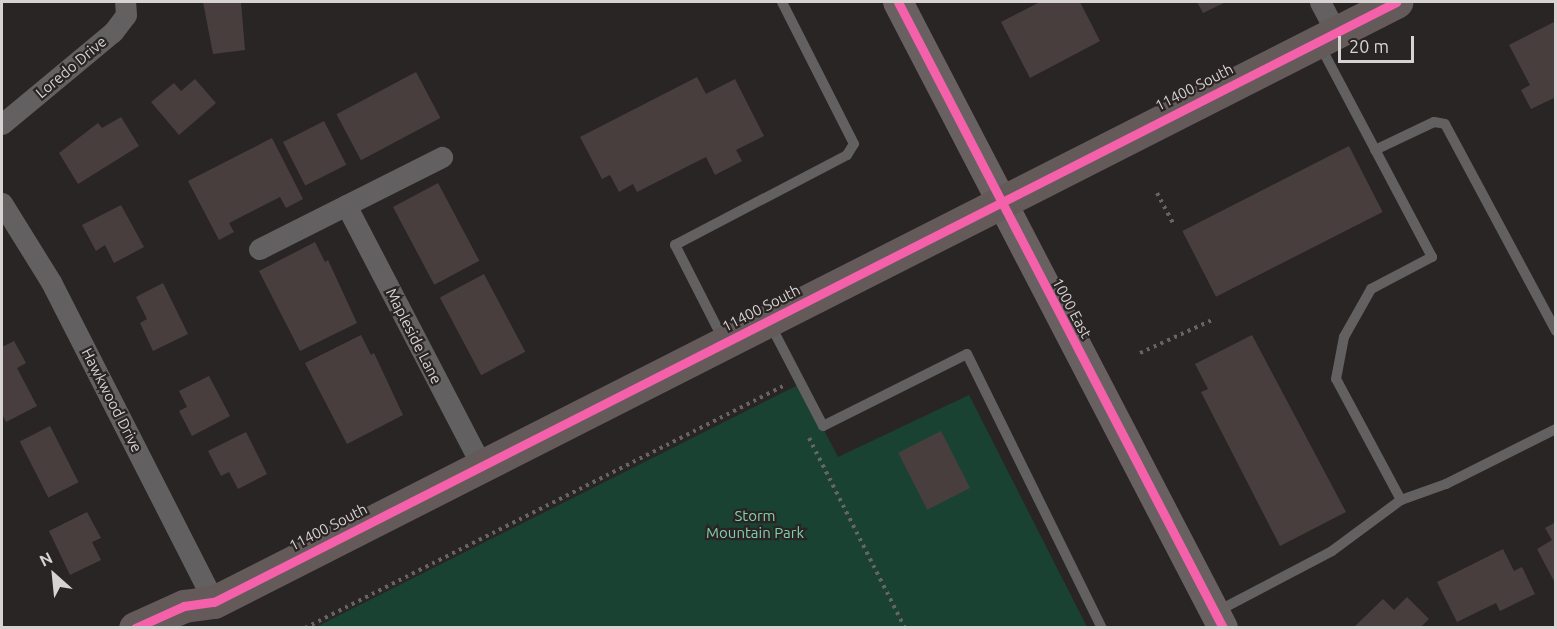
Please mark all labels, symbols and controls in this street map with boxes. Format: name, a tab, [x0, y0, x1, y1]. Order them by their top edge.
scale bar	[1341, 24, 1418, 62]
street label: Loredo Drive	[32, 32, 110, 102]
text: 20 m	[1349, 36, 1389, 56]
street label: 11400 South	[1152, 60, 1236, 114]
street label: 1000 East	[1049, 275, 1095, 341]
street label: 11400 South	[719, 281, 803, 335]
street label: Mapleside Lane	[382, 285, 446, 387]
street label: Hawkwood Drive	[78, 345, 146, 455]
street label: 11400 South	[286, 500, 370, 554]
park label: Storm Mountain Park	[706, 506, 804, 541]
north arrow	[24, 545, 84, 605]
text: N	[36, 548, 55, 570]

